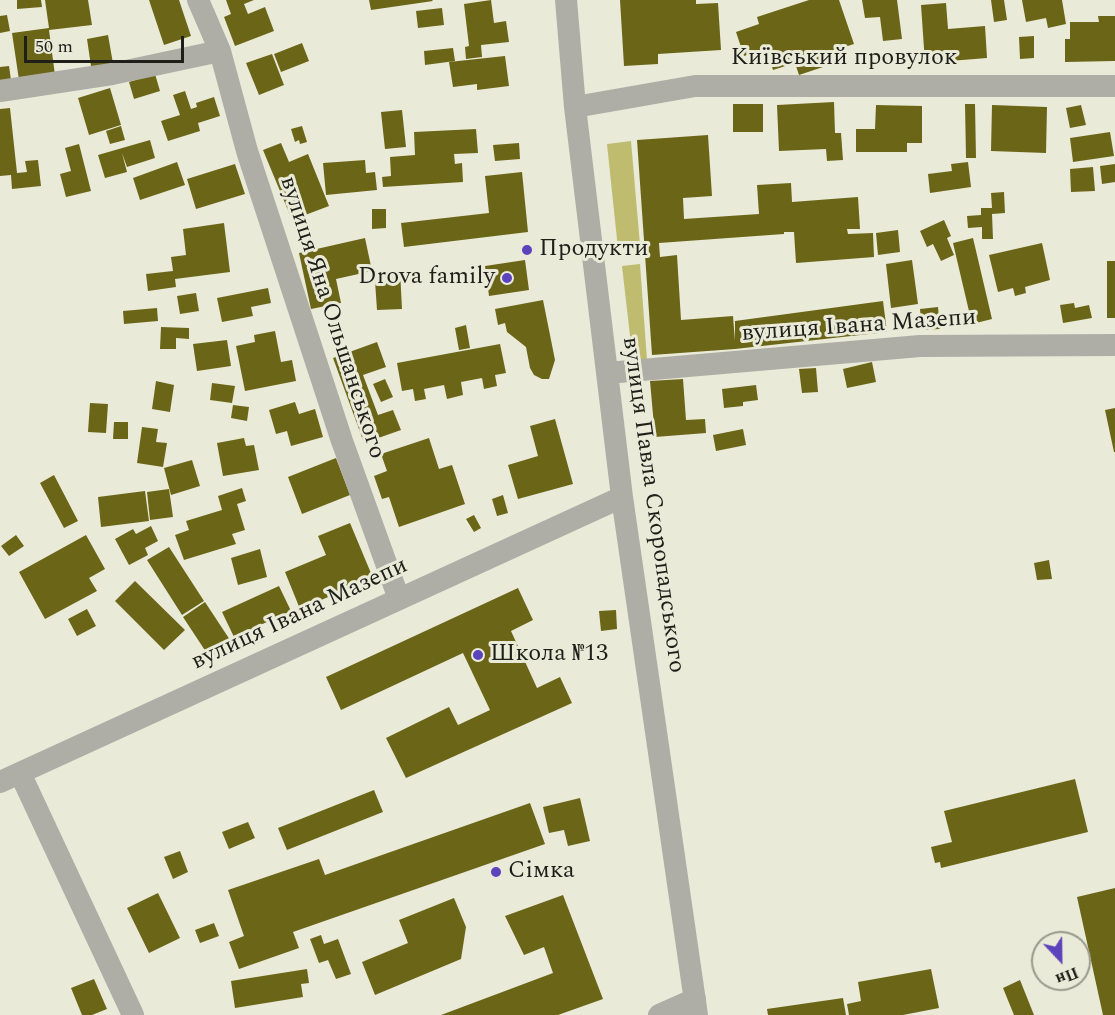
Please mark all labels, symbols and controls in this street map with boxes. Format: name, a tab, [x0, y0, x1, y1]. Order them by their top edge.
scale bar	[27, 24, 188, 62]
text: 50 m	[35, 33, 73, 60]
street label: Київський провулок	[731, 45, 957, 73]
street label: вулиця Яна Ольшанського	[272, 173, 390, 463]
place label: Продукти	[539, 236, 648, 264]
marker: Продукти	[520, 243, 534, 257]
place label: Drova family	[358, 264, 495, 292]
marker: Drova family	[500, 271, 514, 285]
street label: вулиця Івана Мазепи	[741, 304, 977, 350]
street label: вулиця Павла Скоропадського	[614, 335, 690, 675]
street label: вулиця Івана Мазепи	[187, 552, 413, 678]
place label: Школа №13	[490, 641, 608, 669]
marker: Школа №13	[471, 648, 485, 662]
place label: Сімка	[508, 858, 575, 886]
marker: Сімка	[489, 865, 503, 879]
north arrow	[1031, 931, 1091, 991]
text: Пн	[1052, 960, 1082, 991]

